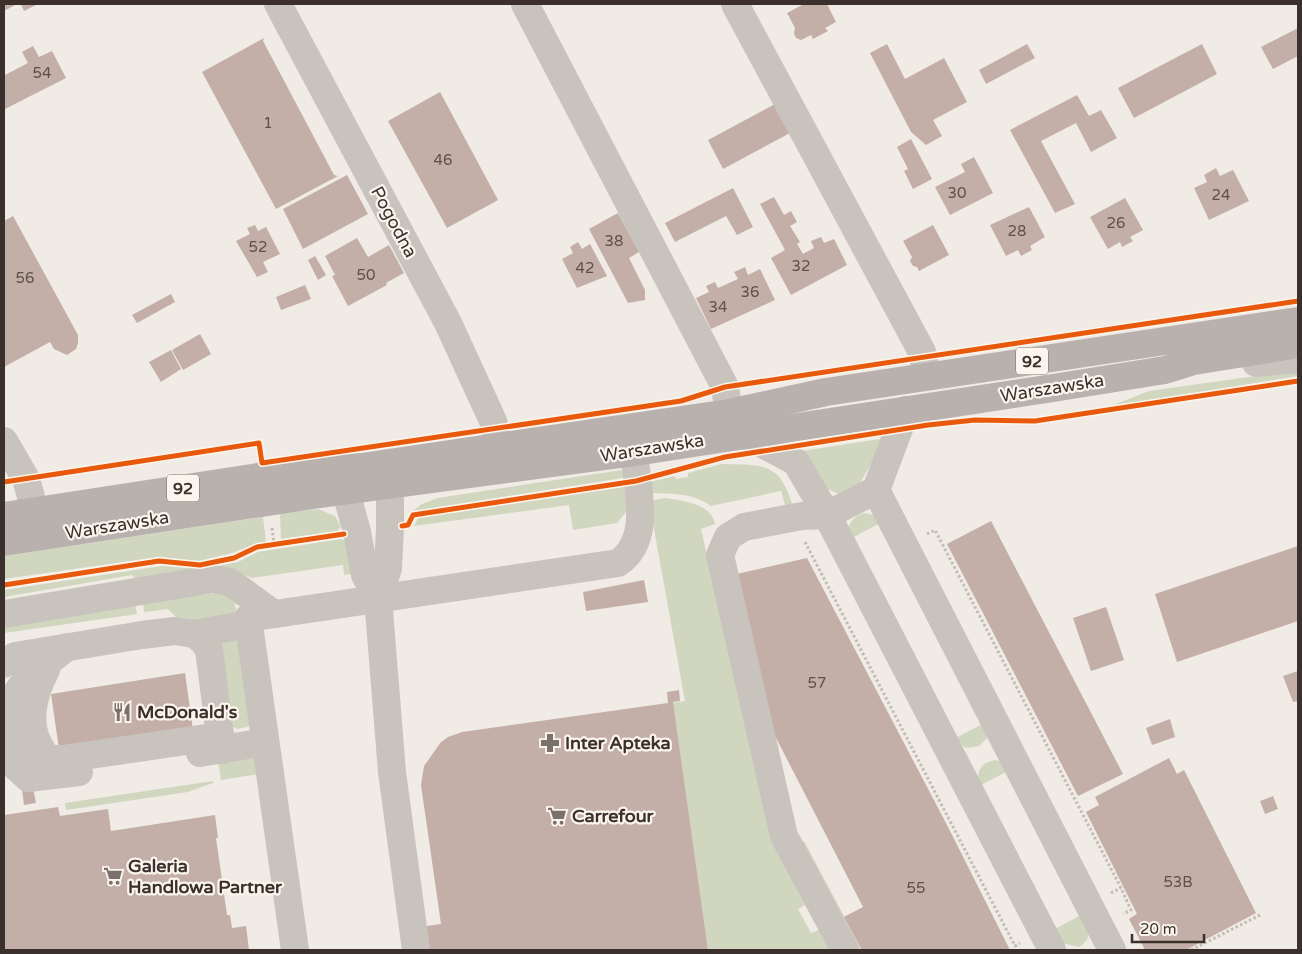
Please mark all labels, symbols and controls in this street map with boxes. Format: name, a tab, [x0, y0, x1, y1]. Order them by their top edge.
house number: 54	[33, 64, 51, 82]
house number: 1	[263, 114, 273, 132]
house number: 46	[434, 151, 452, 169]
street label: Pogodna	[366, 183, 422, 261]
house number: 30	[948, 184, 966, 202]
house number: 24	[1212, 186, 1230, 204]
house number: 26	[1107, 214, 1125, 232]
house number: 28	[1008, 222, 1026, 240]
house number: 38	[605, 232, 623, 250]
house number: 52	[249, 238, 267, 256]
house number: 32	[792, 257, 810, 275]
house number: 42	[576, 259, 594, 277]
house number: 50	[357, 266, 375, 284]
house number: 56	[16, 269, 34, 287]
house number: 36	[741, 283, 759, 301]
house number: 34	[709, 298, 727, 316]
road number: 92	[1016, 348, 1048, 374]
street label: Warszawska	[999, 369, 1105, 407]
street label: Warszawska	[599, 429, 705, 467]
road number: 92	[167, 474, 199, 502]
street label: Warszawska	[64, 506, 170, 544]
house number: 57	[808, 674, 826, 692]
restaurant icon: McDonald's	[111, 701, 133, 723]
place label: McDonald's	[137, 701, 238, 723]
pharmacy icon: Inter Apteka	[539, 732, 561, 754]
place label: Inter Apteka	[565, 732, 671, 754]
supermarket icon: Carrefour	[546, 805, 568, 827]
place label: Carrefour	[572, 805, 655, 827]
place label: Galeria Handlowa Partner	[128, 855, 283, 898]
supermarket icon: Galeria Handlowa Partner	[102, 865, 124, 887]
house number: 53B	[1163, 873, 1193, 891]
house number: 55	[907, 879, 925, 897]
scale bar	[1132, 912, 1204, 944]
text: 20 m	[1140, 920, 1177, 938]

